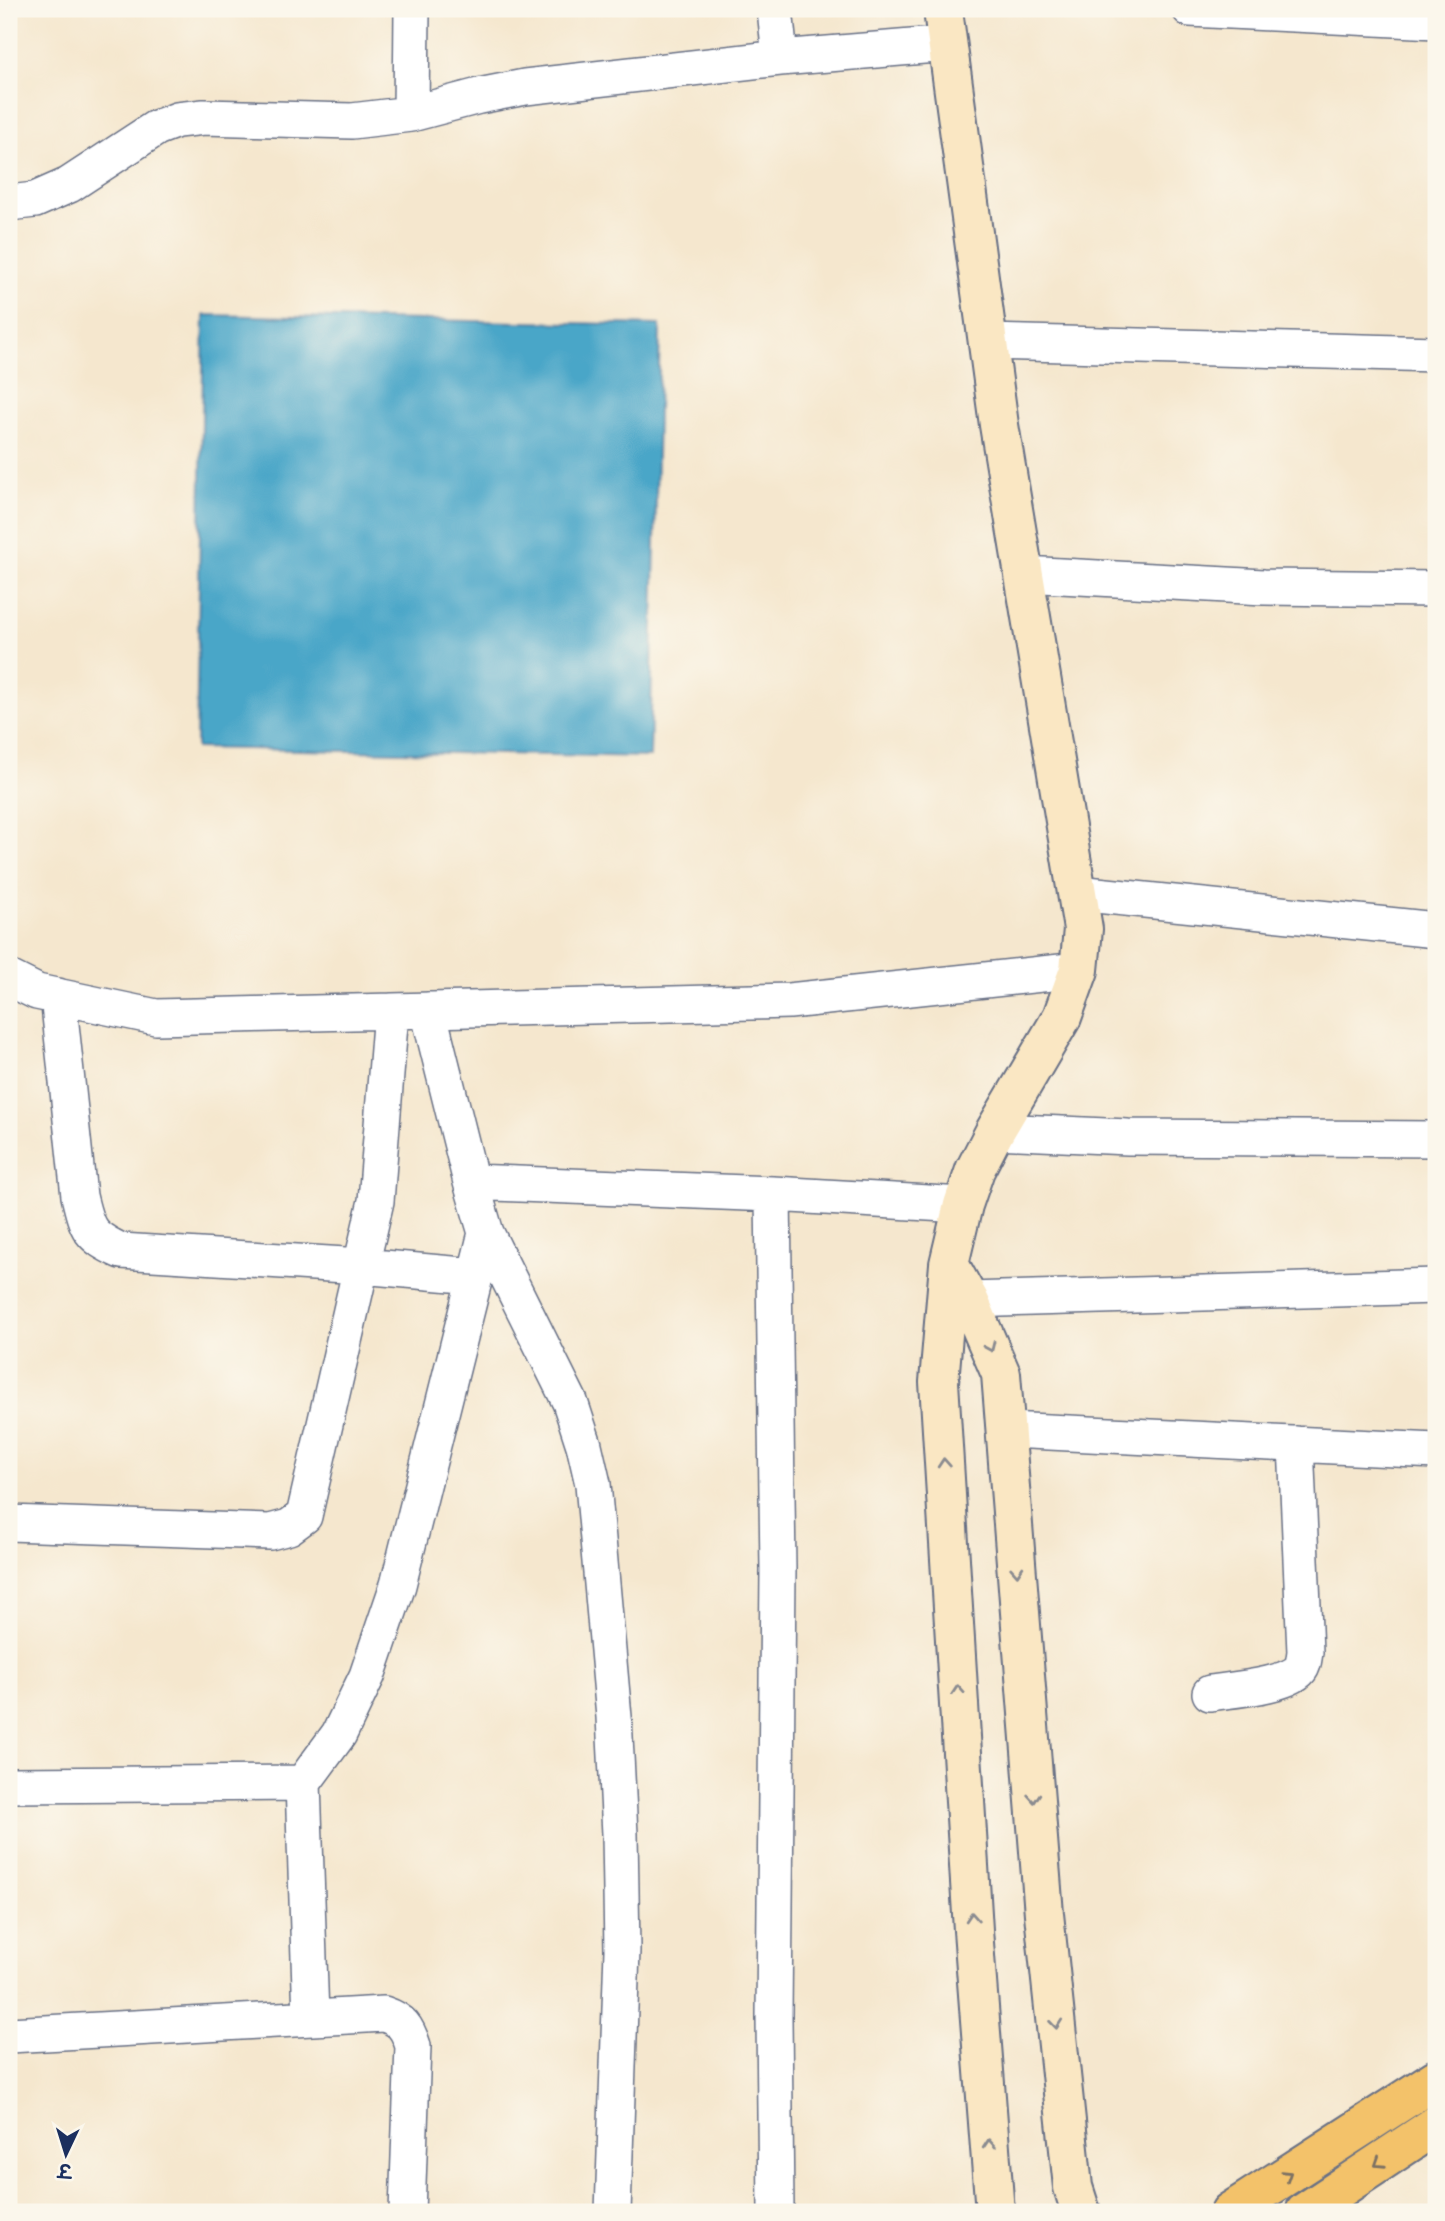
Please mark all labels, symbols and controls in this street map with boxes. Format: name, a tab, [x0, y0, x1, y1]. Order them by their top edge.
one-way arrow	[982, 1339, 996, 1352]
one-way arrow	[937, 1457, 952, 1468]
one-way arrow	[1009, 1566, 1024, 1577]
one-way arrow	[951, 1684, 966, 1695]
one-way arrow	[1027, 1793, 1042, 1804]
one-way arrow	[965, 1912, 980, 1923]
one-way arrow	[1048, 2019, 1063, 2030]
north arrow	[32, 2120, 102, 2190]
one-way arrow	[982, 2138, 997, 2149]
one-way arrow	[1374, 2155, 1387, 2168]
text: उ	[55, 2158, 74, 2183]
one-way arrow	[1280, 2170, 1293, 2183]

